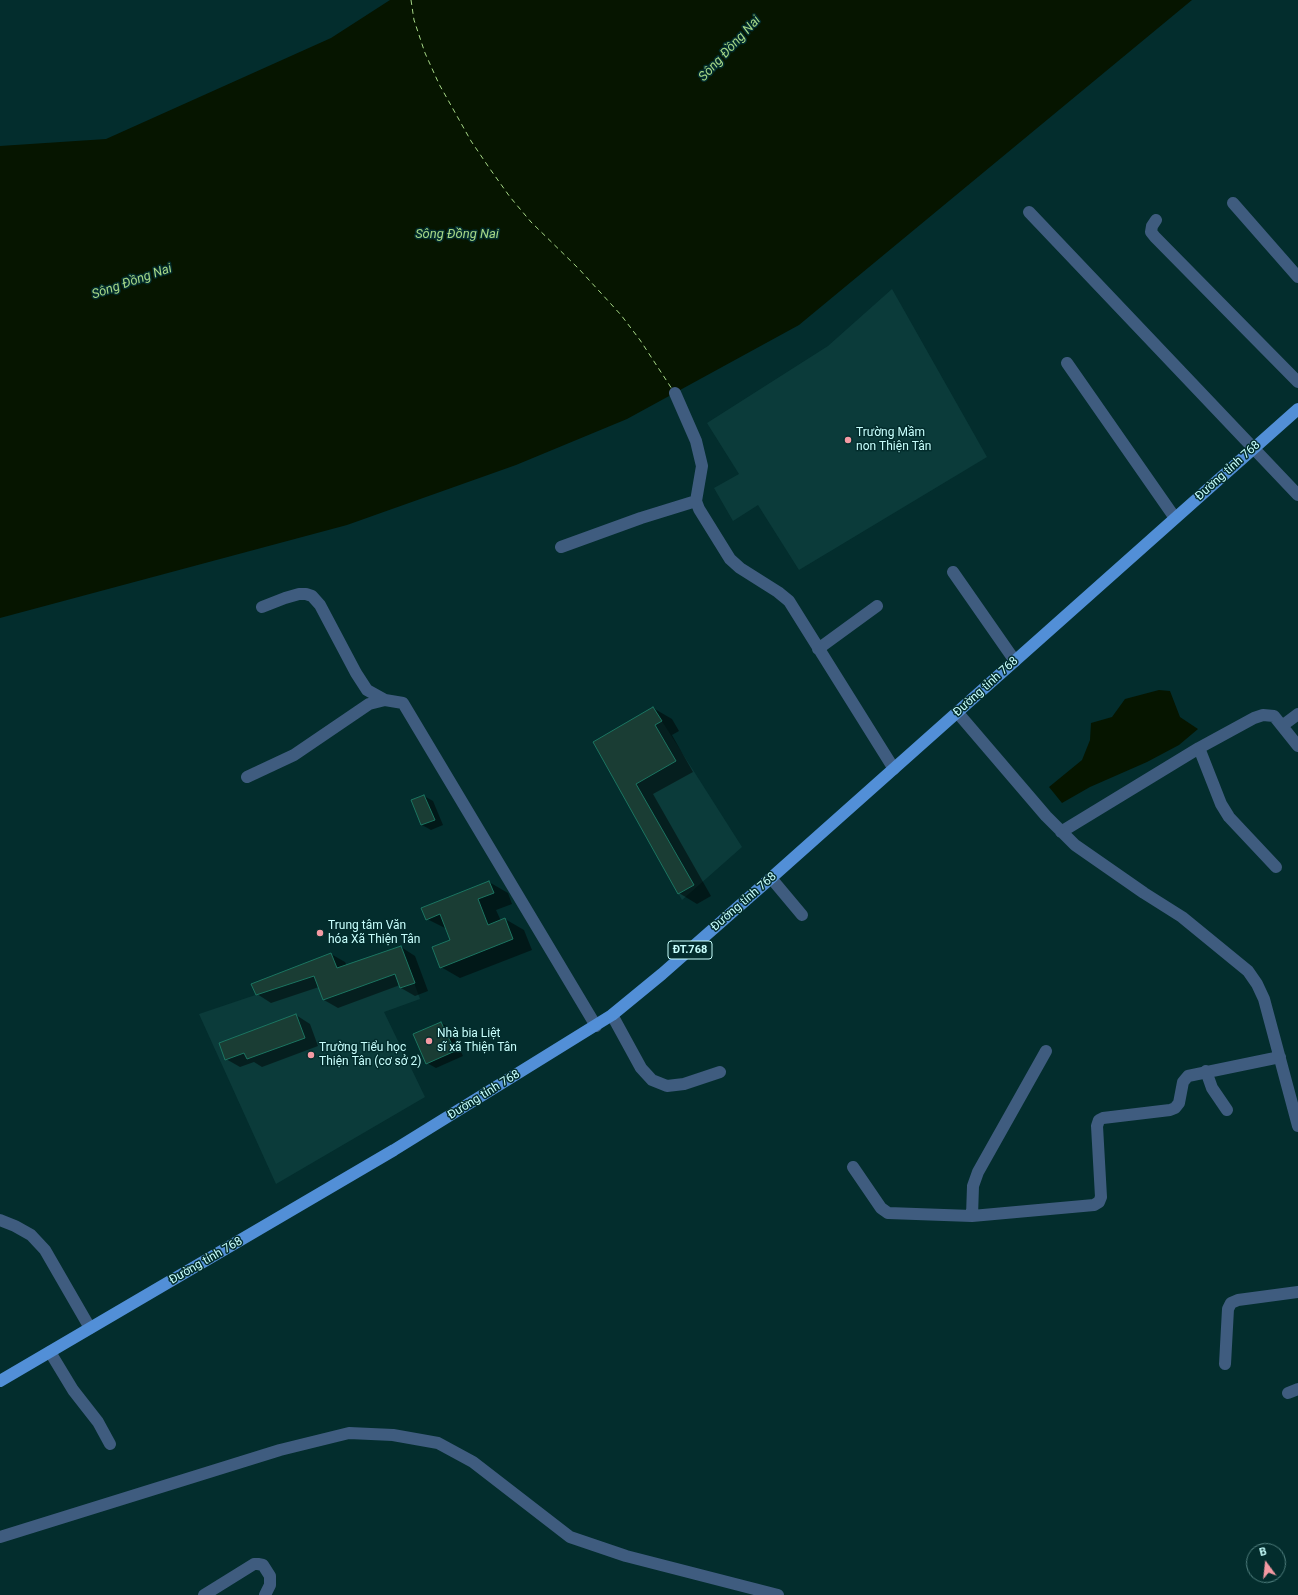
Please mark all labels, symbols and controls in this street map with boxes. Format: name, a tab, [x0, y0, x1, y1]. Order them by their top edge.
water label: Sông Đồng Nai	[696, 13, 764, 85]
water label: Sông Đồng Nai	[415, 227, 499, 243]
water label: Sông Đồng Nai	[90, 261, 174, 303]
place label: Trường Mầm non Thiện Tân	[856, 426, 931, 454]
marker: Trường Mầm non Thiện Tân	[843, 435, 853, 445]
street label: Đường tỉnh 768	[1193, 438, 1263, 504]
street label: Đường tỉnh 768	[951, 654, 1021, 720]
street label: Đường tỉnh 768	[708, 870, 780, 934]
place label: Trung tâm Văn hóa Xã Thiện Tân	[328, 919, 420, 947]
marker: Trung tâm Văn hóa Xã Thiện Tân	[315, 928, 325, 938]
road number: ĐT.768	[668, 941, 712, 959]
place label: Nhà bia Liệt sĩ xã Thiện Tân	[437, 1027, 517, 1055]
marker: Nhà bia Liệt sĩ xã Thiện Tân	[424, 1036, 434, 1046]
place label: Trường Tiểu học Thiện Tân (cơ sở 2)	[319, 1041, 421, 1069]
marker: Trường Tiểu học Thiện Tân (cơ sở 2)	[306, 1050, 316, 1060]
street label: Đường tỉnh 768	[445, 1067, 523, 1123]
street label: Đường tỉnh 768	[167, 1234, 245, 1288]
north arrow	[1246, 1543, 1286, 1583]
text: B	[1258, 1545, 1268, 1559]

